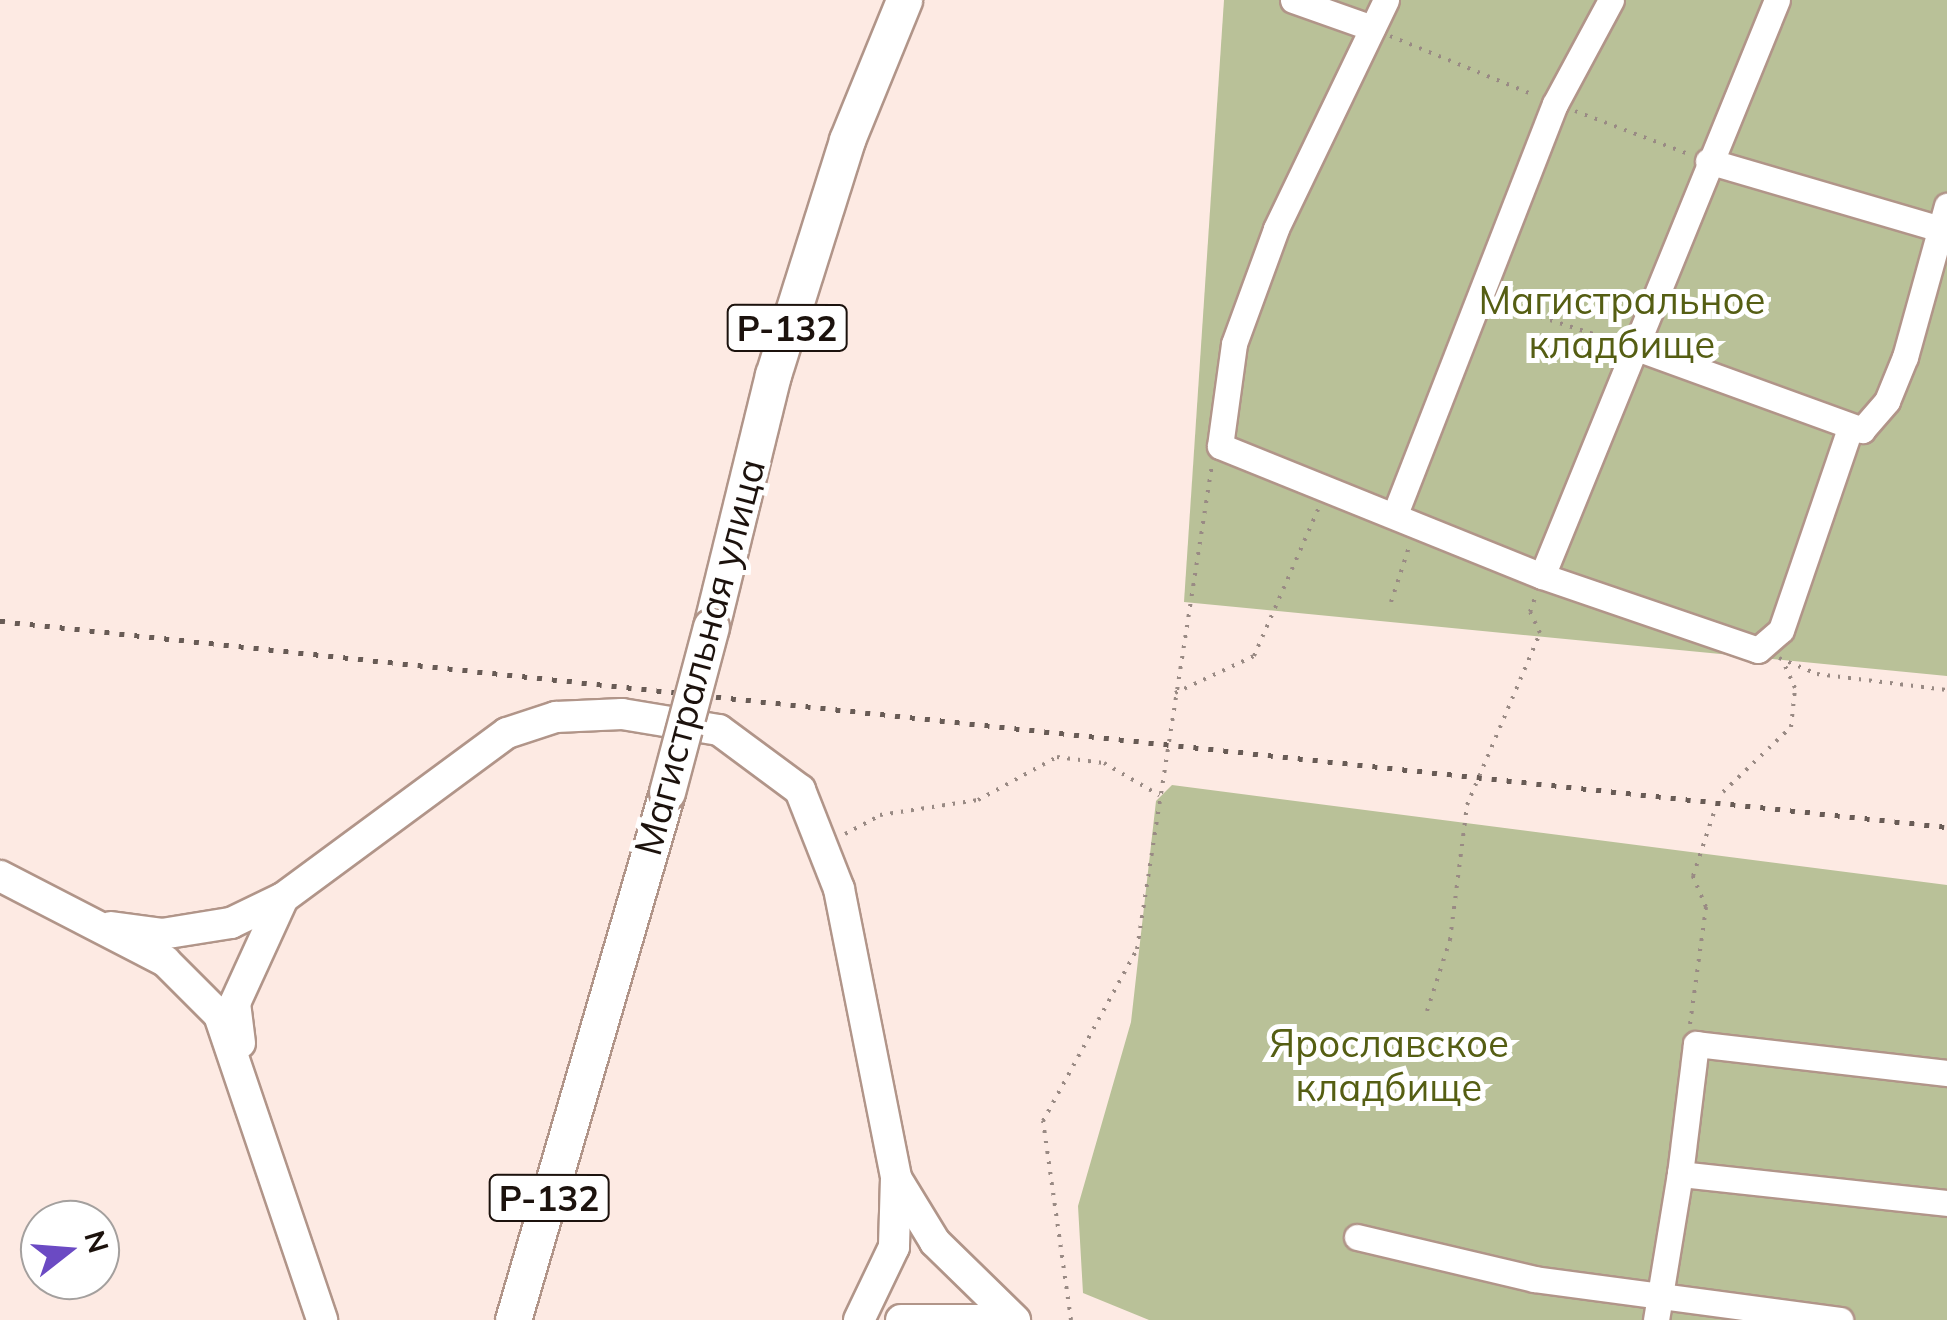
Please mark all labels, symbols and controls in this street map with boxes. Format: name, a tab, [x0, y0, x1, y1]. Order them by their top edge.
park label: Магистральное кладбище	[1478, 278, 1766, 368]
road number: Р-132	[724, 298, 850, 358]
street label: Магистральная улица	[625, 454, 775, 860]
park label: Ярославское кладбище	[1269, 1021, 1509, 1110]
road number: Р-132	[486, 1168, 612, 1228]
north arrow	[20, 1200, 120, 1300]
text: N	[77, 1226, 117, 1257]

